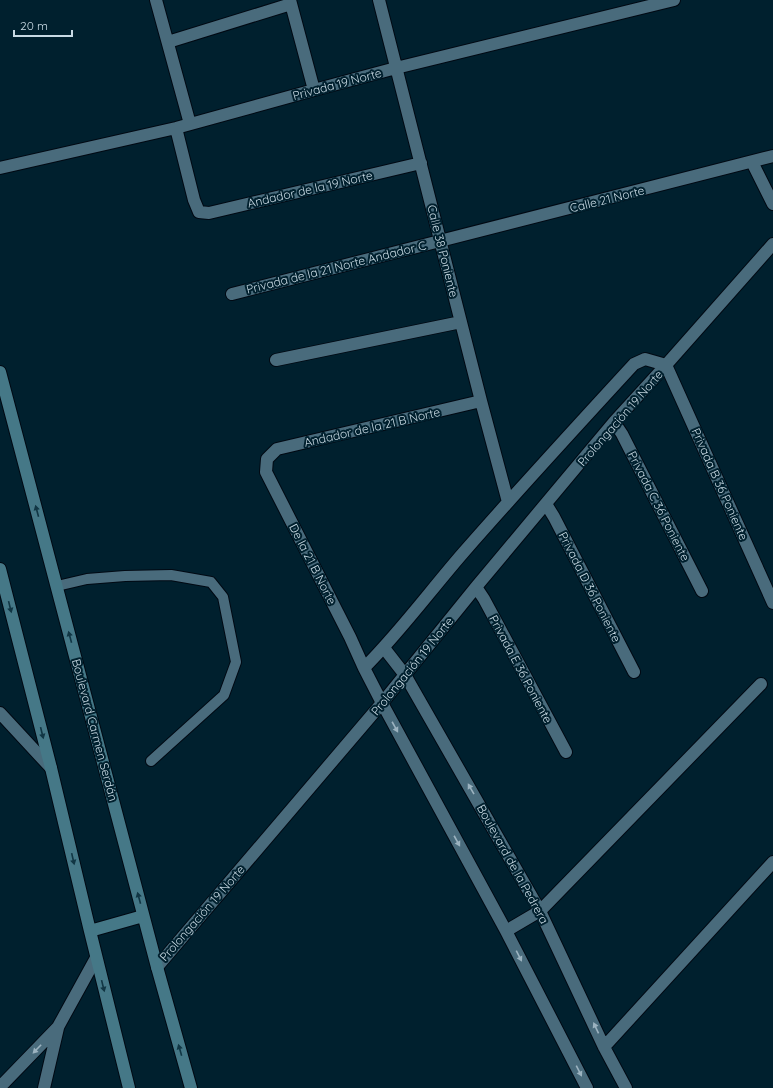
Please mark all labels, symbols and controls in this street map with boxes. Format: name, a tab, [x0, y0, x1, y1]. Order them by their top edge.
scale bar	[14, 12, 72, 38]
text: 20 m	[20, 18, 48, 33]
street label: Privada 19 Norte	[291, 65, 383, 103]
street label: Andador de la 19 Norte	[246, 167, 374, 211]
street label: Calle 21 Norte	[568, 182, 646, 216]
street label: Calle 38 Poniente	[424, 203, 462, 299]
street label: Privada de la 21 Norte Andador C	[244, 237, 428, 297]
street label: Prolongación 19 Norte	[574, 367, 666, 469]
street label: Andador de la 21 B Norte	[303, 404, 442, 450]
street label: Privada B 36 Poniente	[689, 426, 752, 543]
street label: Privada C 36 Poniente	[625, 449, 693, 564]
one-way arrow	[34, 505, 40, 517]
street label: De la 21 B Norte	[286, 521, 340, 607]
street label: Privada D 36 Poniente	[556, 529, 624, 645]
one-way arrow	[7, 601, 13, 613]
street label: Privada E 36 Poniente	[486, 612, 556, 726]
street label: Prolongación 19 Norte	[368, 614, 456, 718]
one-way arrow	[67, 631, 73, 643]
street label: Boulevard Carmen Serdán	[69, 657, 121, 803]
one-way arrow	[392, 721, 398, 733]
one-way arrow	[39, 727, 45, 739]
one-way arrow	[467, 783, 474, 795]
street label: Boulevard de la Pedrera	[474, 802, 552, 926]
one-way arrow	[454, 835, 460, 847]
one-way arrow	[70, 853, 76, 866]
street label: Prolongación 19 Norte	[156, 862, 248, 964]
one-way arrow	[135, 892, 141, 904]
one-way arrow	[515, 950, 522, 962]
one-way arrow	[101, 980, 107, 992]
one-way arrow	[592, 1022, 598, 1034]
one-way arrow	[32, 1044, 42, 1054]
one-way arrow	[177, 1044, 183, 1056]
one-way arrow	[575, 1065, 582, 1077]

